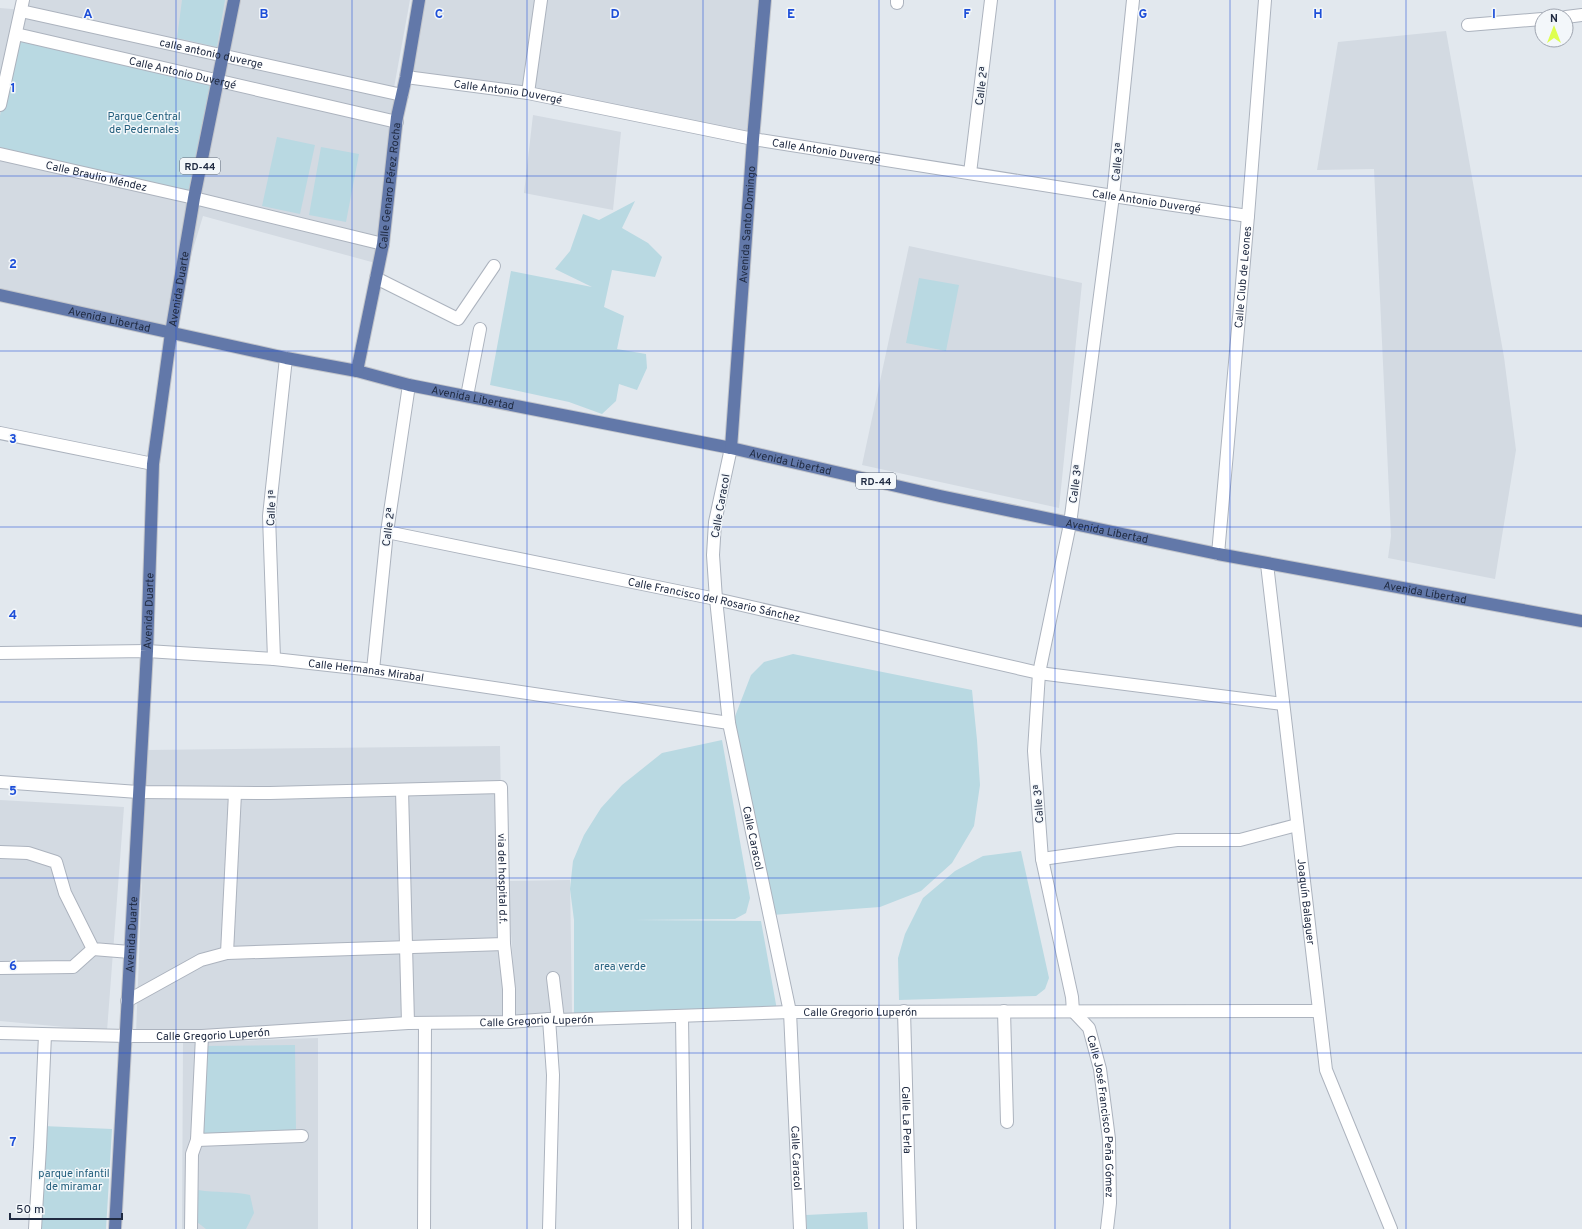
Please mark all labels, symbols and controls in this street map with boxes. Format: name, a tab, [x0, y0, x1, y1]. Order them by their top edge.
text: A	[83, 7, 93, 23]
text: B	[260, 7, 269, 23]
text: C	[435, 7, 443, 23]
text: D	[610, 7, 620, 23]
text: E	[787, 7, 795, 23]
text: F	[963, 7, 971, 23]
text: G	[1139, 7, 1148, 23]
text: H	[1313, 7, 1323, 23]
text: I	[1492, 7, 1496, 23]
north arrow	[1534, 8, 1574, 48]
text: N	[1550, 12, 1558, 26]
street label: calle antonio duverge	[158, 36, 264, 72]
street label: Calle Antonio Duvergé	[127, 54, 237, 93]
street label: Calle 2ª	[973, 66, 991, 106]
street label: Calle Antonio Duvergé	[453, 77, 563, 108]
text: 1	[10, 81, 16, 97]
park label: Parque Central de Pedernales	[107, 110, 181, 137]
street label: Calle Genaro Pérez Rocha	[376, 122, 404, 251]
street label: Calle Antonio Duvergé	[771, 136, 882, 167]
street label: Calle 3ª	[1109, 142, 1127, 182]
road number: RD-44	[180, 158, 220, 174]
street label: Calle Braulio Méndez	[44, 159, 148, 195]
street label: Avenida Santo Domingo	[737, 165, 759, 284]
street label: Calle Antonio Duvergé	[1091, 187, 1202, 217]
street label: Calle Club de Leones	[1232, 225, 1255, 329]
street label: Avenida Duarte	[166, 250, 193, 328]
text: 2	[9, 257, 17, 273]
street label: Avenida Libertad	[67, 304, 152, 336]
street label: Avenida Libertad	[430, 384, 515, 413]
text: 3	[9, 432, 17, 448]
street label: Avenida Libertad	[748, 446, 833, 479]
street label: Calle 3ª	[1066, 464, 1086, 504]
street label: Calle Caracol	[708, 473, 734, 539]
road number: RD-44	[856, 473, 896, 489]
street label: Calle 1ª	[264, 490, 280, 527]
street label: Calle 2ª	[380, 507, 398, 547]
street label: Avenida Libertad	[1064, 516, 1149, 547]
street label: Avenida Duarte	[141, 573, 158, 649]
street label: Calle Francisco del Rosario Sánchez	[626, 575, 801, 626]
street label: Avenida Libertad	[1382, 579, 1468, 608]
text: 4	[9, 608, 17, 624]
street label: Calle Hermanas Mirabal	[307, 657, 425, 686]
text: 5	[9, 784, 17, 800]
street label: Calle 3ª	[1031, 784, 1047, 824]
street label: Calle Caracol	[739, 805, 766, 871]
street label: via del hospital d.f.	[494, 833, 510, 924]
street label: Joaquín Balaguer	[1293, 858, 1317, 947]
street label: Avenida Duarte	[123, 896, 141, 973]
text: 6	[9, 959, 17, 975]
park label: area verde	[594, 960, 646, 974]
street label: Calle Gregorio Luperón	[803, 1006, 917, 1020]
street label: Calle Gregorio Luperón	[479, 1013, 594, 1030]
street label: Calle Gregorio Luperón	[156, 1026, 270, 1044]
street label: Calle José Francisco Peña Gómez	[1083, 1034, 1116, 1198]
street label: Calle La Perla	[898, 1086, 914, 1154]
street label: Calle Caracol	[787, 1125, 804, 1191]
text: 7	[10, 1135, 17, 1151]
park label: parque infantil de miramar	[38, 1167, 110, 1194]
scale bar	[10, 1195, 122, 1221]
text: 50 m	[16, 1202, 44, 1218]

